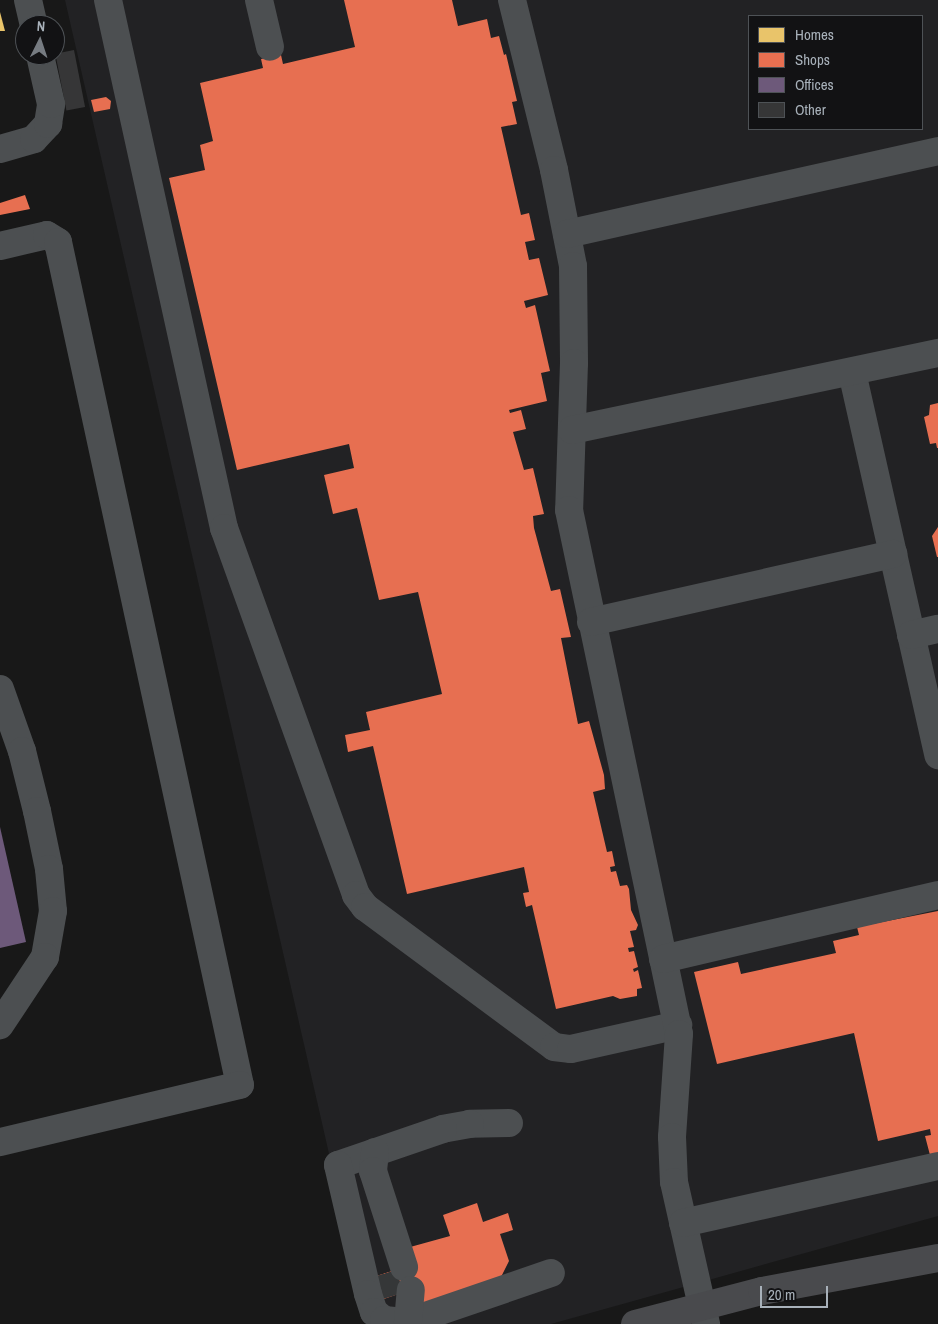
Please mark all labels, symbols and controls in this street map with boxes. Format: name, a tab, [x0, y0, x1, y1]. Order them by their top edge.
north arrow	[15, 15, 65, 65]
legend	[748, 15, 923, 130]
text: N	[36, 17, 46, 35]
text: Homes	[795, 24, 834, 45]
text: Shops	[795, 49, 830, 70]
text: Offices	[795, 74, 834, 95]
text: Other	[795, 99, 826, 120]
scale bar	[763, 1276, 830, 1308]
text: 20 m	[768, 1284, 795, 1305]

